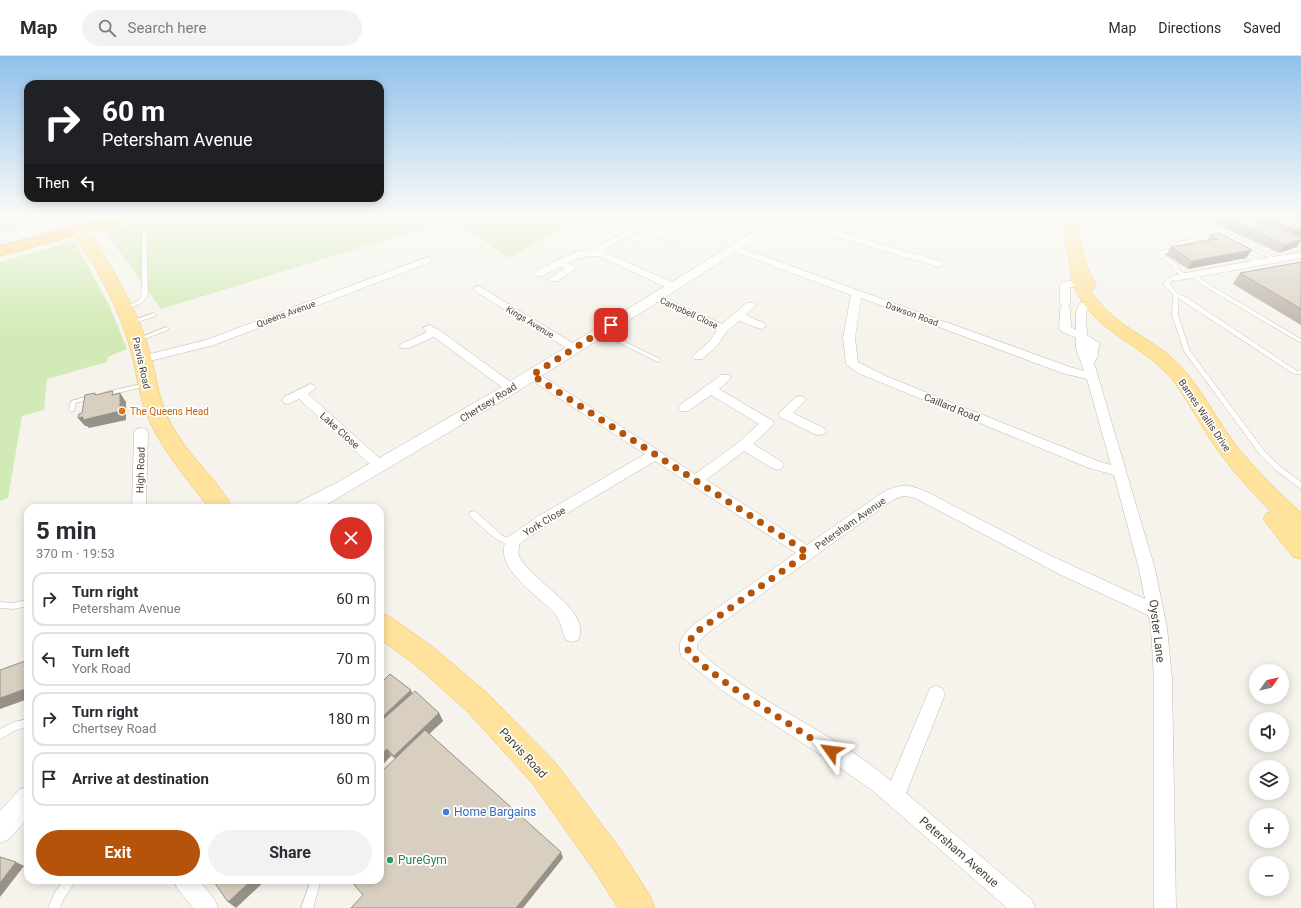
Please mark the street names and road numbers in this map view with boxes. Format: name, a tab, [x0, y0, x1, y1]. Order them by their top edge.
street label: Campbell Close	[658, 295, 720, 331]
street label: Queens Avenue	[255, 299, 317, 329]
street label: Dawson Road	[884, 300, 940, 328]
street label: Kings Avenue	[504, 304, 556, 340]
street label: Parvis Road	[130, 336, 153, 390]
street label: Barnes Wallis Drive	[1176, 377, 1233, 454]
street label: Chertsey Road	[458, 381, 519, 424]
street label: Caillard Road	[922, 391, 981, 424]
street label: Lake Close	[318, 410, 361, 451]
street label: High Road	[134, 447, 147, 493]
street label: Petersham Avenue	[813, 495, 888, 552]
street label: York Close	[521, 504, 567, 538]
street label: Oyster Lane	[1146, 599, 1168, 663]
street label: Parvis Road	[496, 725, 550, 781]
street label: Petersham Avenue	[917, 814, 1001, 890]

